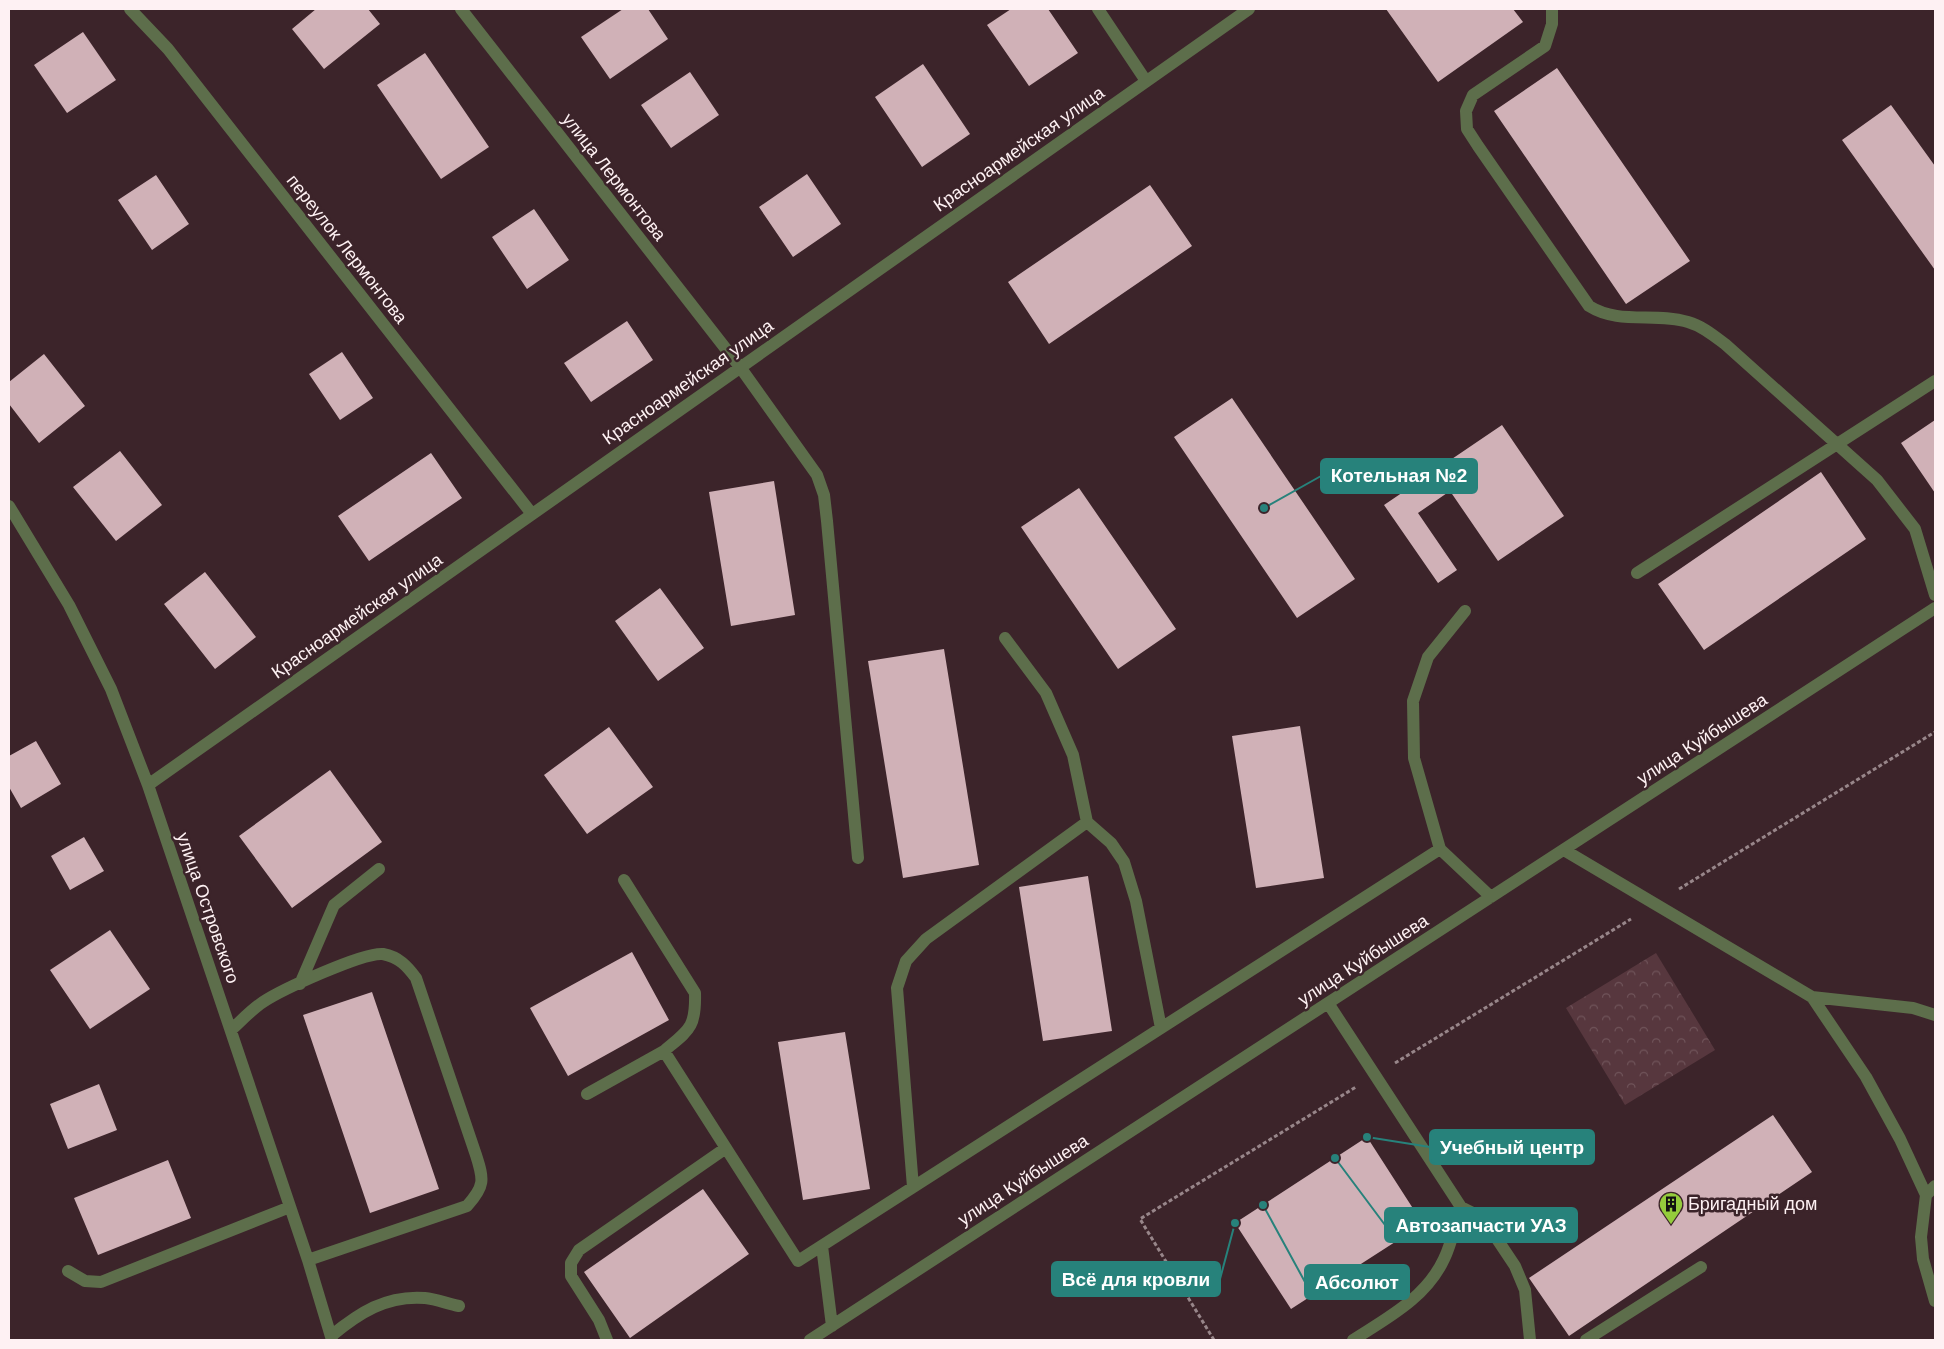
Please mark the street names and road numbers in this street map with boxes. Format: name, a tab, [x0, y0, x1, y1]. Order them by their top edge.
street label: Красноармейская улица	[930, 82, 1109, 216]
street label: улица Лермонтова	[558, 109, 671, 245]
street label: переулок Лермонтова	[283, 171, 412, 328]
street label: Красноармейская улица	[599, 315, 778, 449]
street label: Красноармейская улица	[268, 549, 447, 683]
street label: улица Куйбышева	[1633, 689, 1772, 789]
street label: улица Островского	[173, 830, 243, 986]
street label: улица Куйбышева	[1294, 910, 1433, 1010]
street label: улица Куйбышева	[954, 1130, 1093, 1230]

